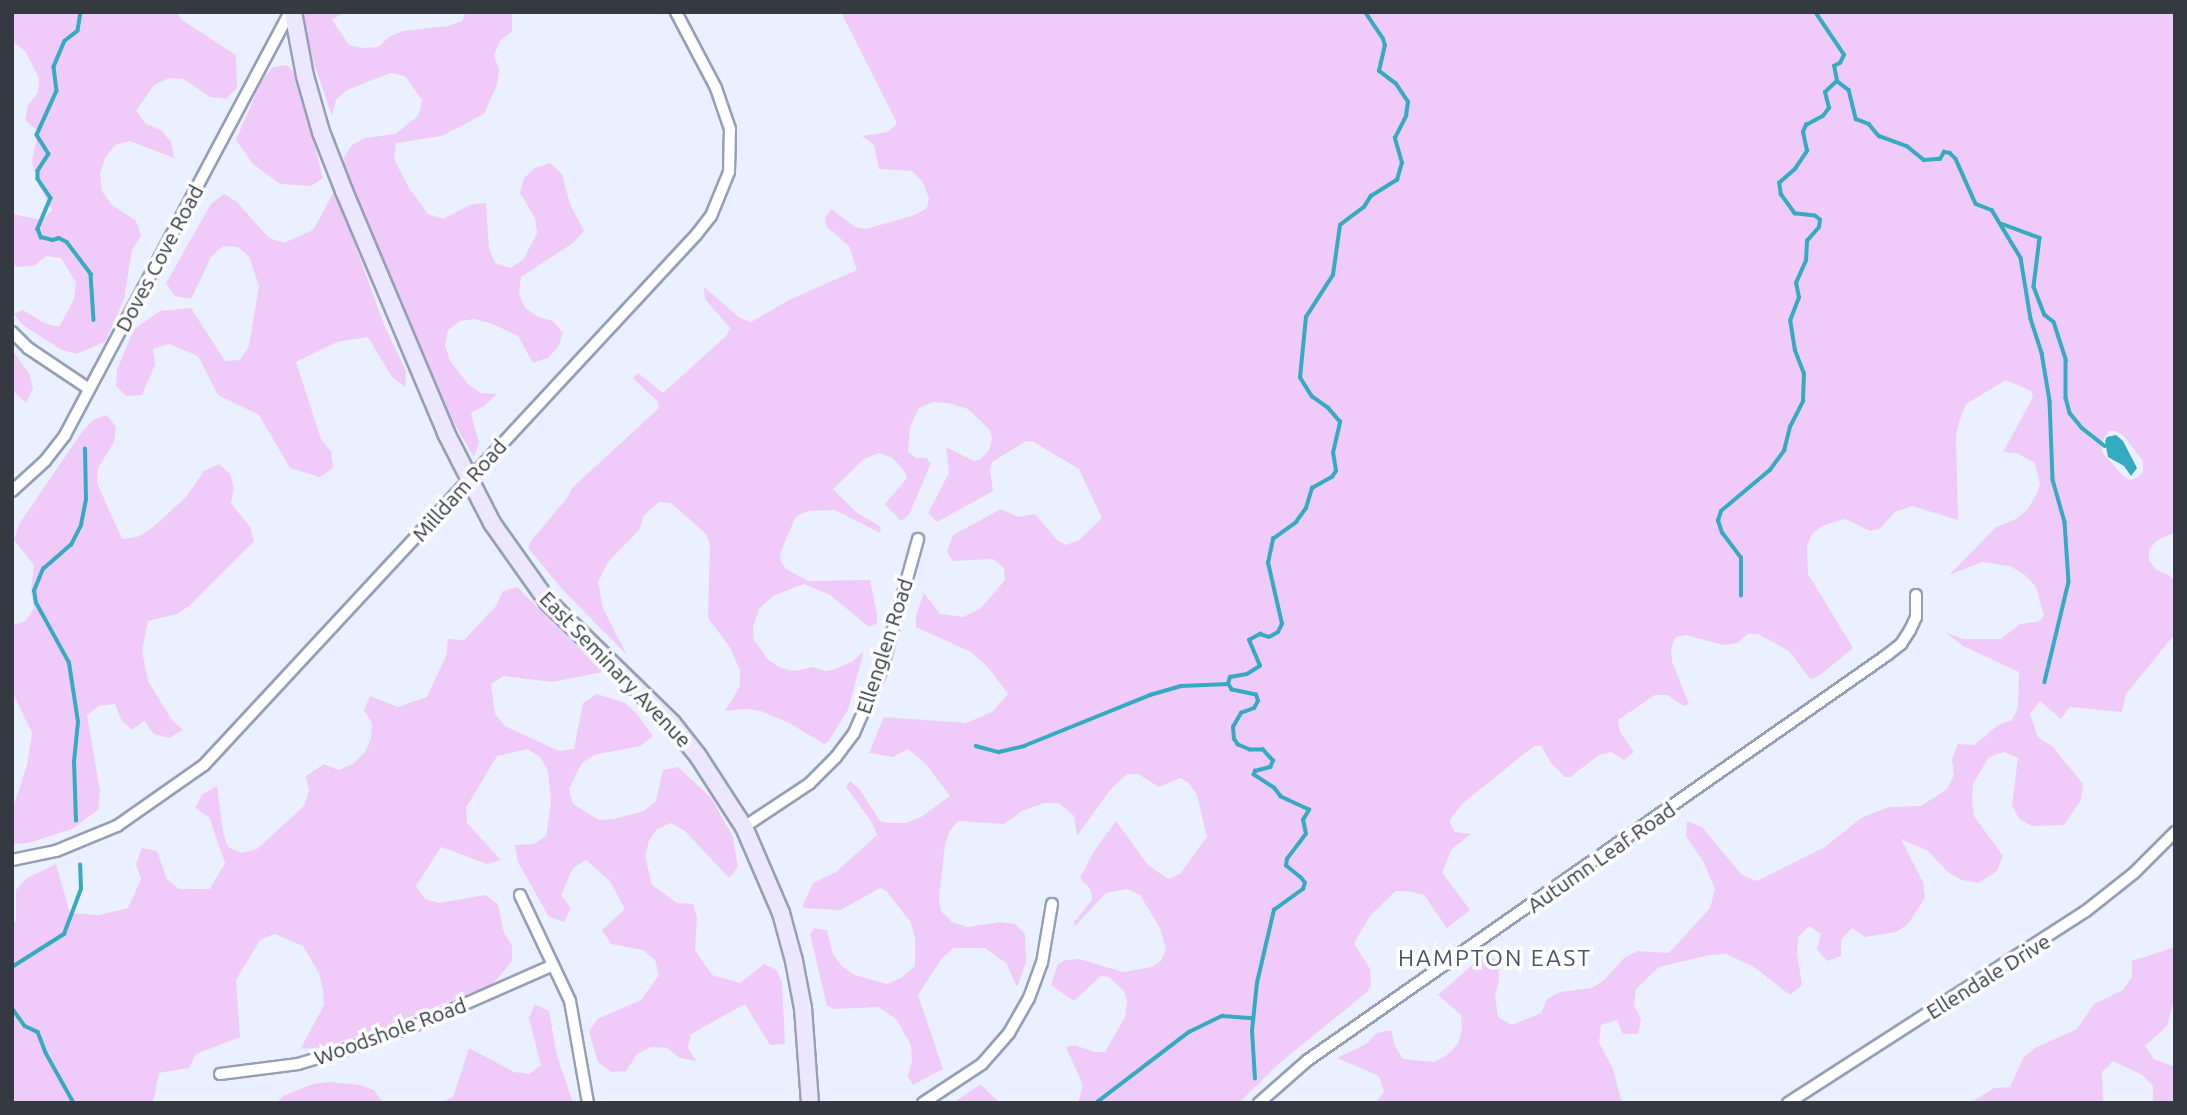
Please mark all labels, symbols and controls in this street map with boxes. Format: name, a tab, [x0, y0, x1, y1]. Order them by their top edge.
street label: Doves Cove Road	[110, 180, 208, 336]
street label: Milldam Road	[407, 434, 511, 546]
street label: Ellenglen Road	[850, 575, 918, 717]
street label: East Seminary Avenue	[535, 586, 697, 752]
street label: Autumn Leaf Road	[1522, 796, 1680, 918]
street label: Ellendale Drive	[1922, 928, 2054, 1024]
district label: HAMPTON EAST	[1399, 944, 1591, 972]
street label: Woodshole Road	[311, 992, 469, 1070]

